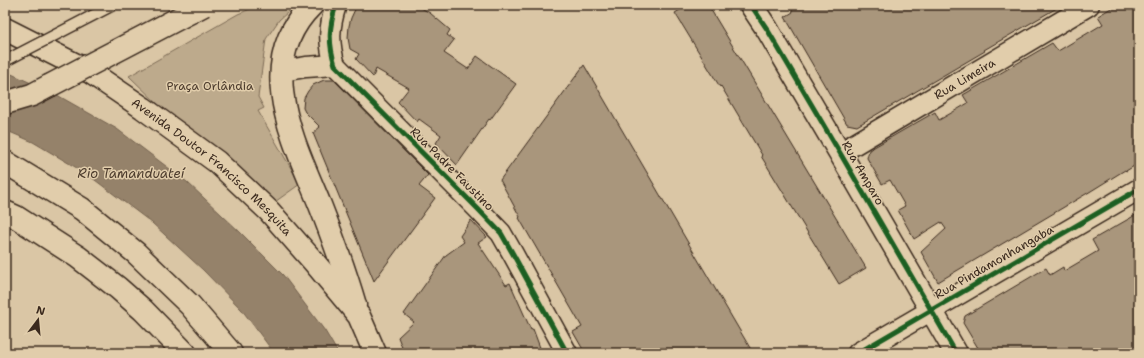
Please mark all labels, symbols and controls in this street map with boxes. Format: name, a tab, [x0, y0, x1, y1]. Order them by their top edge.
street label: Rua Limeira	[931, 54, 999, 103]
park label: Praça Orlândia	[167, 78, 254, 94]
street label: Avenida Doutor Francisco Mesquita	[128, 94, 296, 240]
street label: Rua Padre Faustino	[407, 124, 497, 214]
street label: Rua Amparo	[838, 138, 888, 208]
water label: Rio Tamanduateí	[78, 165, 186, 182]
street label: Rua Pindamonhangaba	[932, 221, 1057, 303]
north arrow	[18, 300, 58, 340]
text: N	[34, 302, 47, 319]

